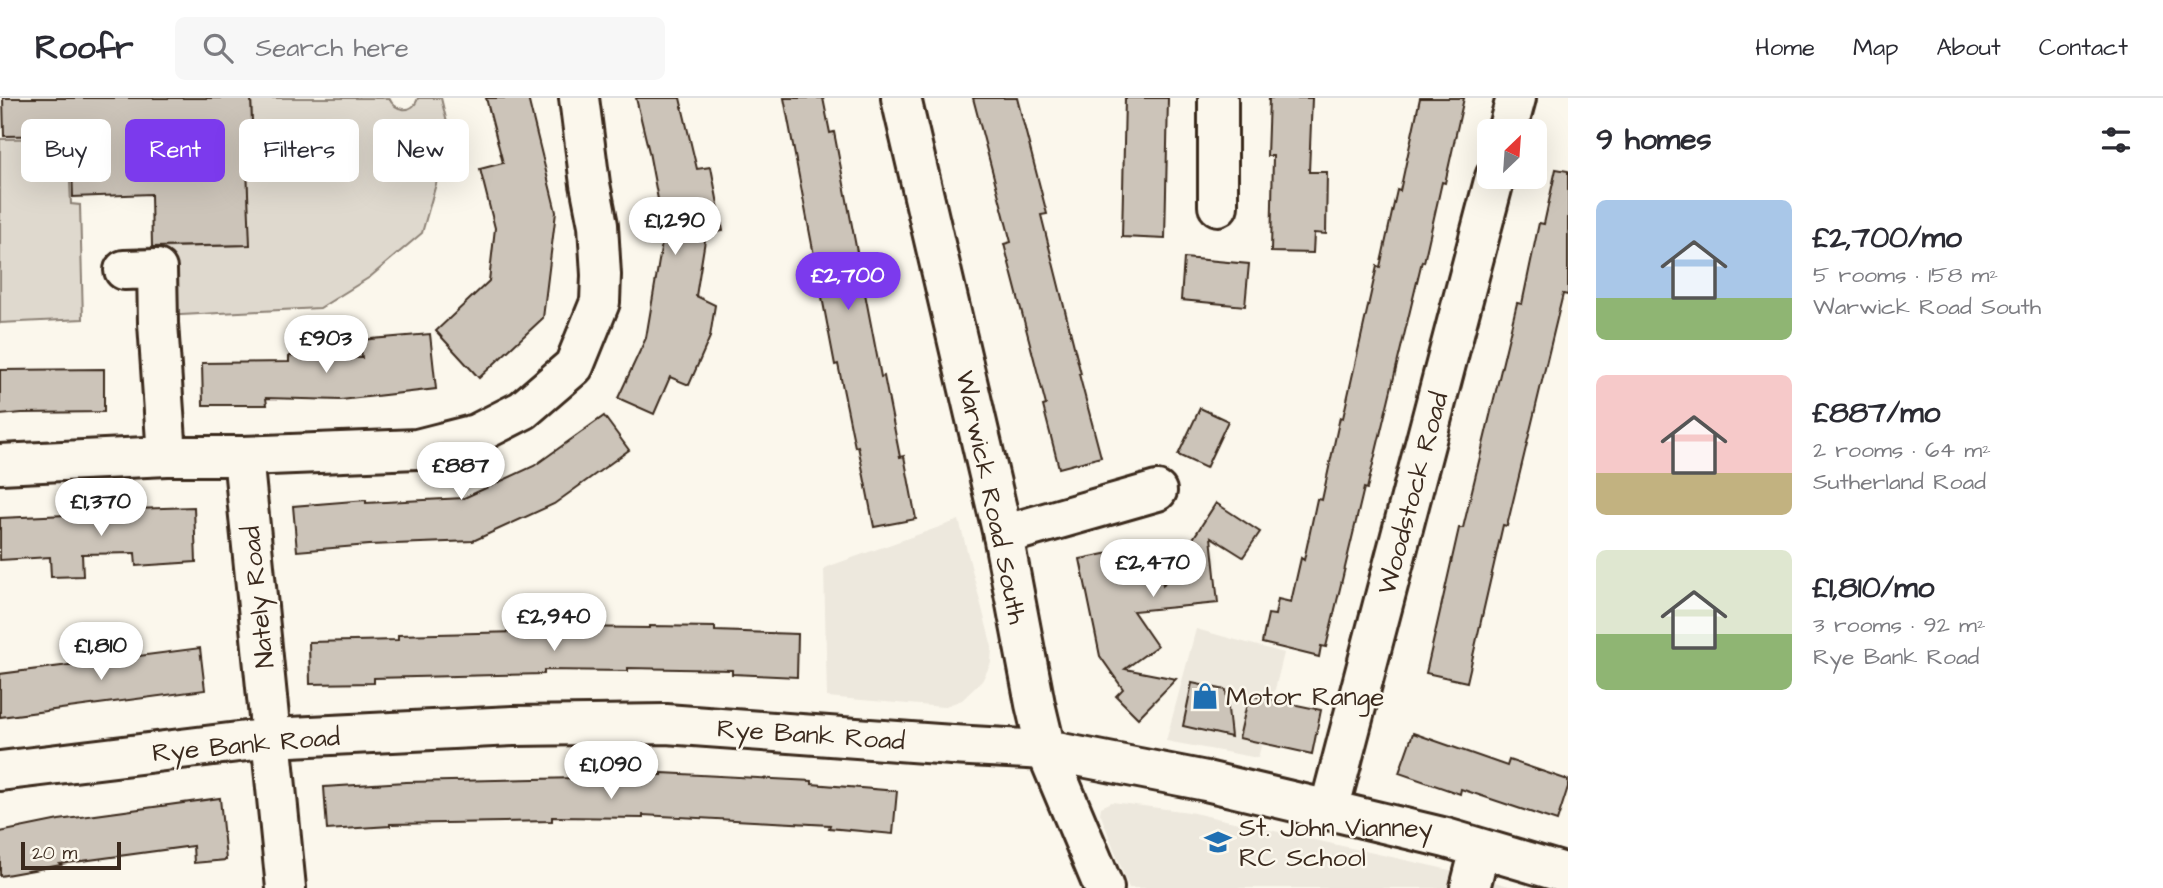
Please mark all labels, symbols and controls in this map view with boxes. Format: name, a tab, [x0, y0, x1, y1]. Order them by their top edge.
search box	[175, 17, 665, 80]
text: Roofr	[35, 25, 133, 71]
icon: search	[199, 29, 237, 67]
text: Search here	[255, 30, 409, 66]
text: Home	[1755, 31, 1815, 65]
text: Map	[1853, 31, 1898, 65]
text: About	[1936, 31, 2001, 65]
text: Contact	[2039, 31, 2128, 65]
chip: Buy	[21, 119, 111, 182]
chip: Rent	[125, 119, 225, 182]
chip: Filters	[239, 119, 359, 182]
chip: New	[373, 119, 469, 182]
north arrow	[1477, 119, 1547, 189]
map controls	[1477, 119, 1547, 189]
text: 9 homes	[1596, 119, 1711, 161]
icon: filters	[2097, 121, 2135, 159]
pin: £1,290	[618, 198, 732, 257]
text: £1,290	[645, 204, 705, 236]
text: £2,700/mo	[1813, 217, 1962, 259]
icon: home	[1652, 228, 1736, 312]
pin: £2,700	[791, 252, 905, 312]
text: £2,700	[812, 259, 884, 291]
text: 5 rooms · 158 m²	[1813, 259, 1998, 291]
text: Warwick Road South	[1813, 291, 2041, 323]
pin: £903	[285, 316, 367, 375]
text: £903	[300, 322, 352, 354]
street label: Warwick Road South	[947, 367, 1035, 627]
street label: Woodstock Road	[1369, 388, 1457, 598]
text: £887/mo	[1813, 392, 1940, 434]
icon: home	[1652, 403, 1736, 487]
text: 2 rooms · 64 m²	[1813, 434, 1991, 466]
pin: £887	[420, 442, 502, 502]
text: £887	[433, 449, 489, 481]
text: Sutherland Road	[1813, 466, 1986, 498]
pin: £1,370	[44, 478, 158, 538]
text: £1,370	[71, 485, 131, 517]
street label: Nately Road	[233, 524, 285, 670]
pin: £2,470	[1096, 540, 1210, 599]
text: £2,470	[1116, 546, 1190, 578]
text: £1,810/mo	[1813, 567, 1934, 609]
icon: home	[1652, 578, 1736, 662]
pin: £2,940	[497, 594, 611, 653]
text: £2,940	[518, 600, 590, 632]
text: 3 rooms · 92 m²	[1813, 609, 1986, 641]
pin: £1,810	[44, 622, 158, 682]
text: £1,810	[75, 629, 127, 661]
text: Rye Bank Road	[1813, 641, 1979, 673]
place label: Motor Range	[1226, 679, 1384, 717]
shop icon: Motor Range	[1190, 681, 1220, 711]
street label: Rye Bank Road	[716, 710, 906, 762]
street label: Rye Bank Road	[151, 719, 342, 773]
pin: £1,090	[554, 742, 668, 801]
text: £1,090	[580, 748, 642, 780]
place label: St. John Vianney RC School	[1239, 810, 1433, 876]
school or university icon: St. John Vianney RC School	[1203, 827, 1233, 857]
scale bar	[21, 839, 121, 871]
text: 20 m	[32, 840, 77, 867]

